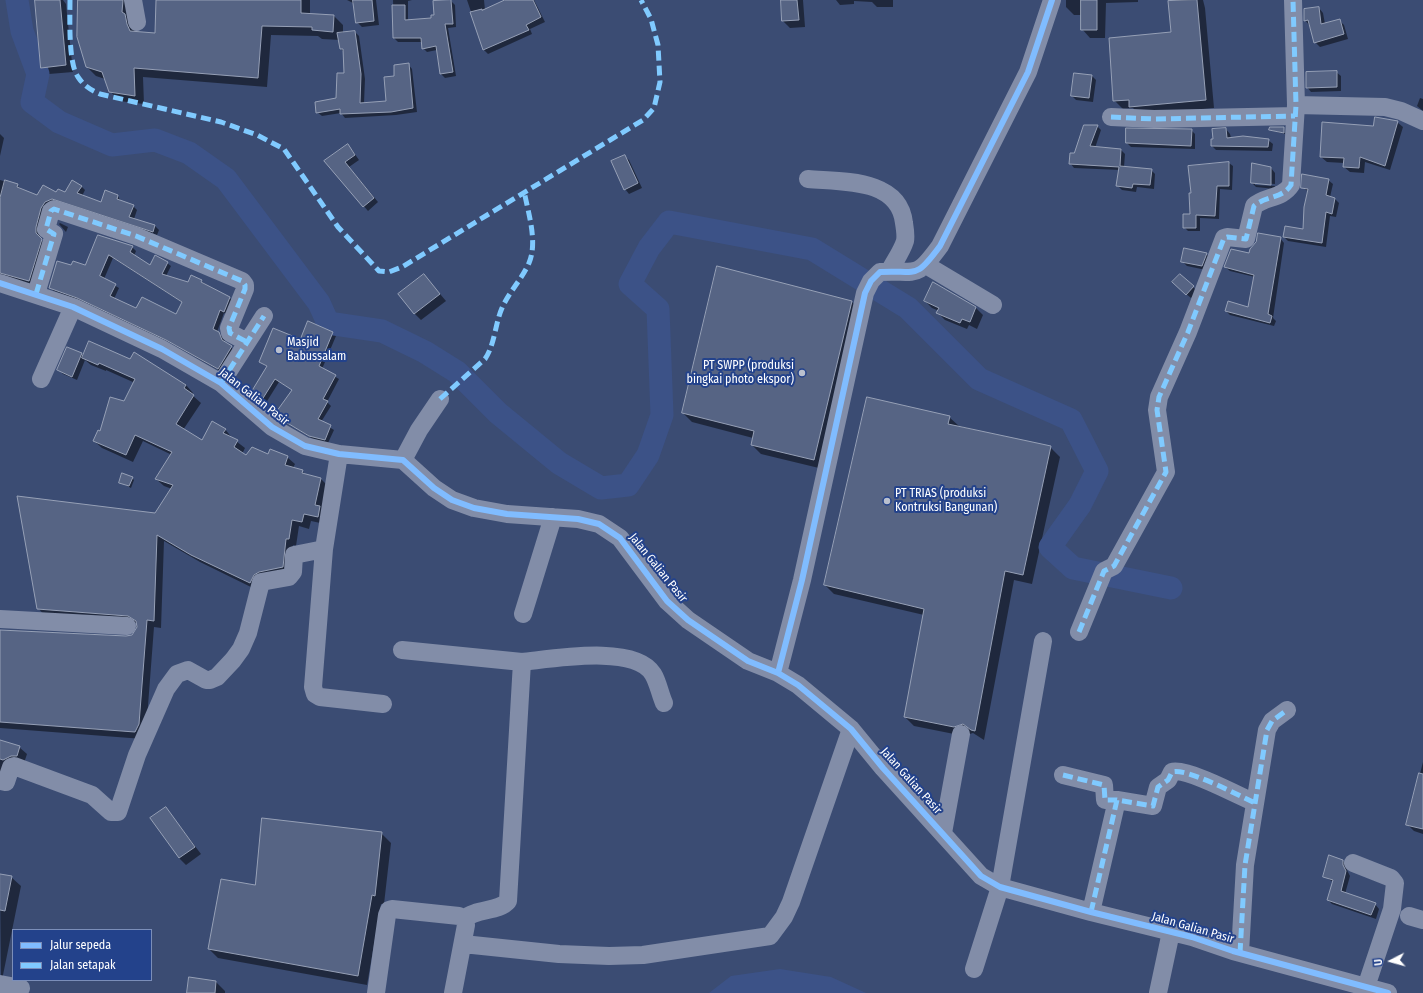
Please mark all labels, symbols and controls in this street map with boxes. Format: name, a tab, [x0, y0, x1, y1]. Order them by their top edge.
place label: Masjid Babussalam	[287, 336, 346, 364]
marker: Masjid Babussalam	[274, 345, 284, 355]
place label: PT SWPP (produksi bingkai photo ekspor)	[687, 359, 794, 387]
street label: Jalan Galian Pasir	[216, 365, 292, 429]
marker: PT SWPP (produksi bingkai photo ekspor)	[797, 368, 807, 378]
place label: PT TRIAS (produksi Kontruksi Bangunan)	[895, 487, 997, 515]
marker: PT TRIAS (produksi Kontruksi Bangunan)	[882, 496, 892, 506]
street label: Jalan Galian Pasir	[626, 531, 690, 605]
street label: Jalan Galian Pasir	[877, 745, 945, 817]
street label: Jalan Galian Pasir	[1150, 909, 1236, 947]
legend	[12, 929, 152, 981]
text: Jalur sepeda	[50, 938, 111, 952]
north arrow	[1371, 941, 1411, 981]
text: Jalan setapak	[50, 958, 116, 972]
text: U	[1372, 958, 1385, 966]

